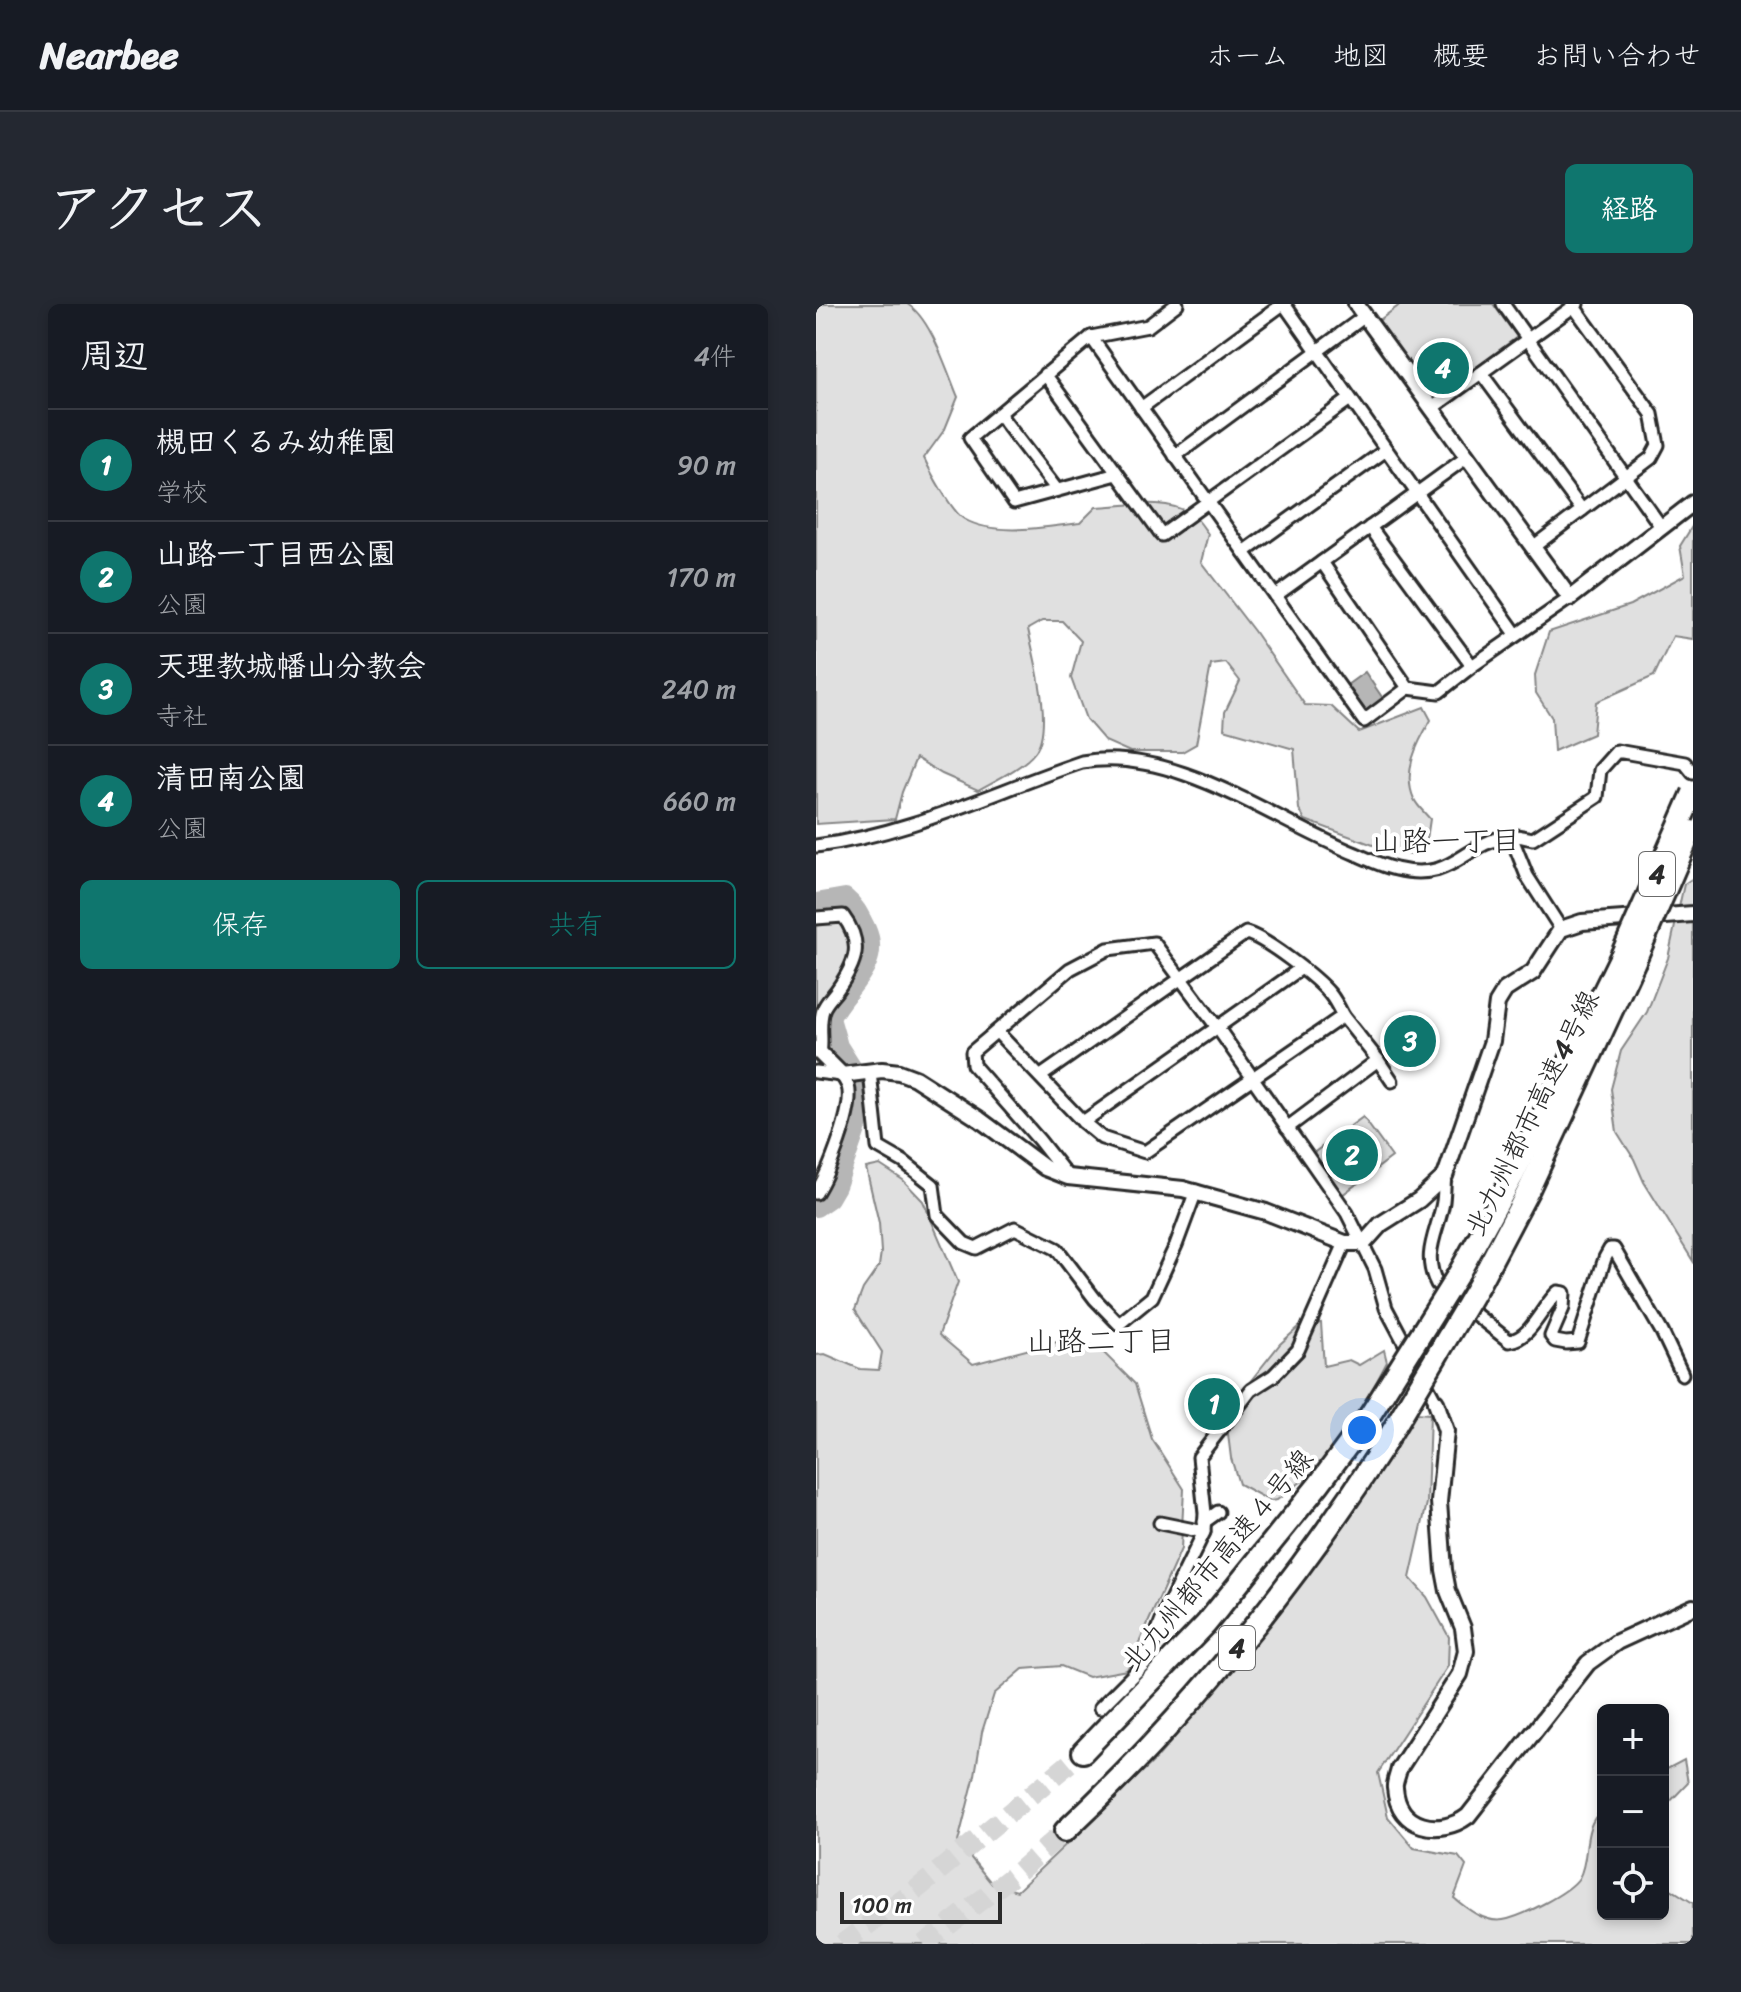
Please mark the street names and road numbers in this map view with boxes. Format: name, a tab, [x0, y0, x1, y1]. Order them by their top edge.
road number: 4	[1639, 852, 1675, 896]
street label: 北九州都市高速4号線	[1451, 981, 1613, 1245]
street label: 北九州都市高速４号線	[1108, 1437, 1326, 1683]
road number: 4	[1219, 1626, 1255, 1670]

